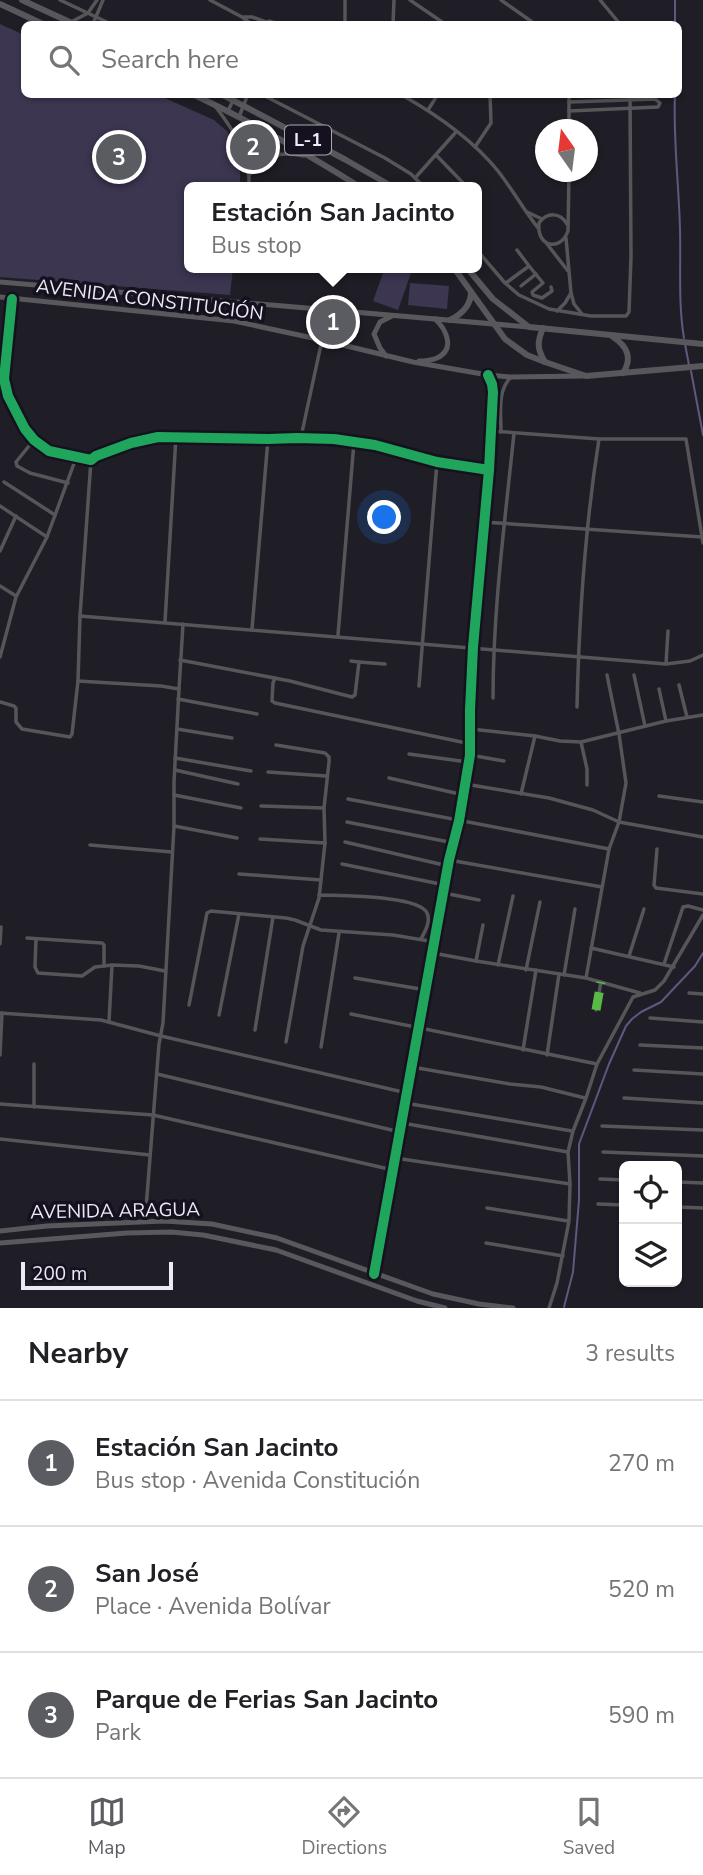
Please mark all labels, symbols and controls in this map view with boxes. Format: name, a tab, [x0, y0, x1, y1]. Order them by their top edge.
search box	[21, 21, 682, 98]
icon: search	[45, 41, 83, 79]
text: Search here	[101, 42, 239, 77]
north arrow	[535, 119, 598, 182]
pin: 2	[230, 121, 276, 173]
road number: L-1	[285, 125, 331, 154]
pin: 3	[96, 131, 142, 183]
popup	[184, 182, 482, 273]
text: Estación San Jacinto	[211, 195, 455, 230]
text: Bus stop	[211, 230, 302, 261]
street label: AVENIDA CONSTITUCIÓN	[35, 273, 265, 327]
pin: 1	[310, 296, 356, 348]
your location	[367, 500, 401, 534]
map controls	[619, 1161, 682, 1287]
button: locate	[619, 1161, 682, 1224]
street label: AVENIDA ARAGUA	[30, 1197, 200, 1225]
button: layers	[619, 1224, 682, 1287]
scale bar	[21, 1259, 173, 1291]
text: 200 m	[32, 1261, 87, 1287]
text: Nearby	[28, 1333, 128, 1374]
text: 3 results	[585, 1338, 675, 1369]
text: Estación San Jacinto	[95, 1430, 339, 1465]
text: 1	[44, 1448, 58, 1479]
text: 270 m	[608, 1448, 675, 1479]
text: Bus stop · Avenida Constitución	[95, 1465, 420, 1496]
text: San José	[95, 1556, 199, 1591]
text: 2	[44, 1574, 58, 1605]
text: 520 m	[608, 1574, 675, 1605]
text: Place · Avenida Bolívar	[95, 1591, 331, 1622]
text: Parque de Ferias San Jacinto	[95, 1682, 438, 1717]
text: 3	[44, 1700, 58, 1731]
text: 590 m	[608, 1700, 675, 1731]
text: Park	[95, 1717, 141, 1748]
tab: Map	[88, 1793, 126, 1861]
tab: Directions	[301, 1793, 387, 1861]
tab: Saved	[563, 1793, 615, 1861]

